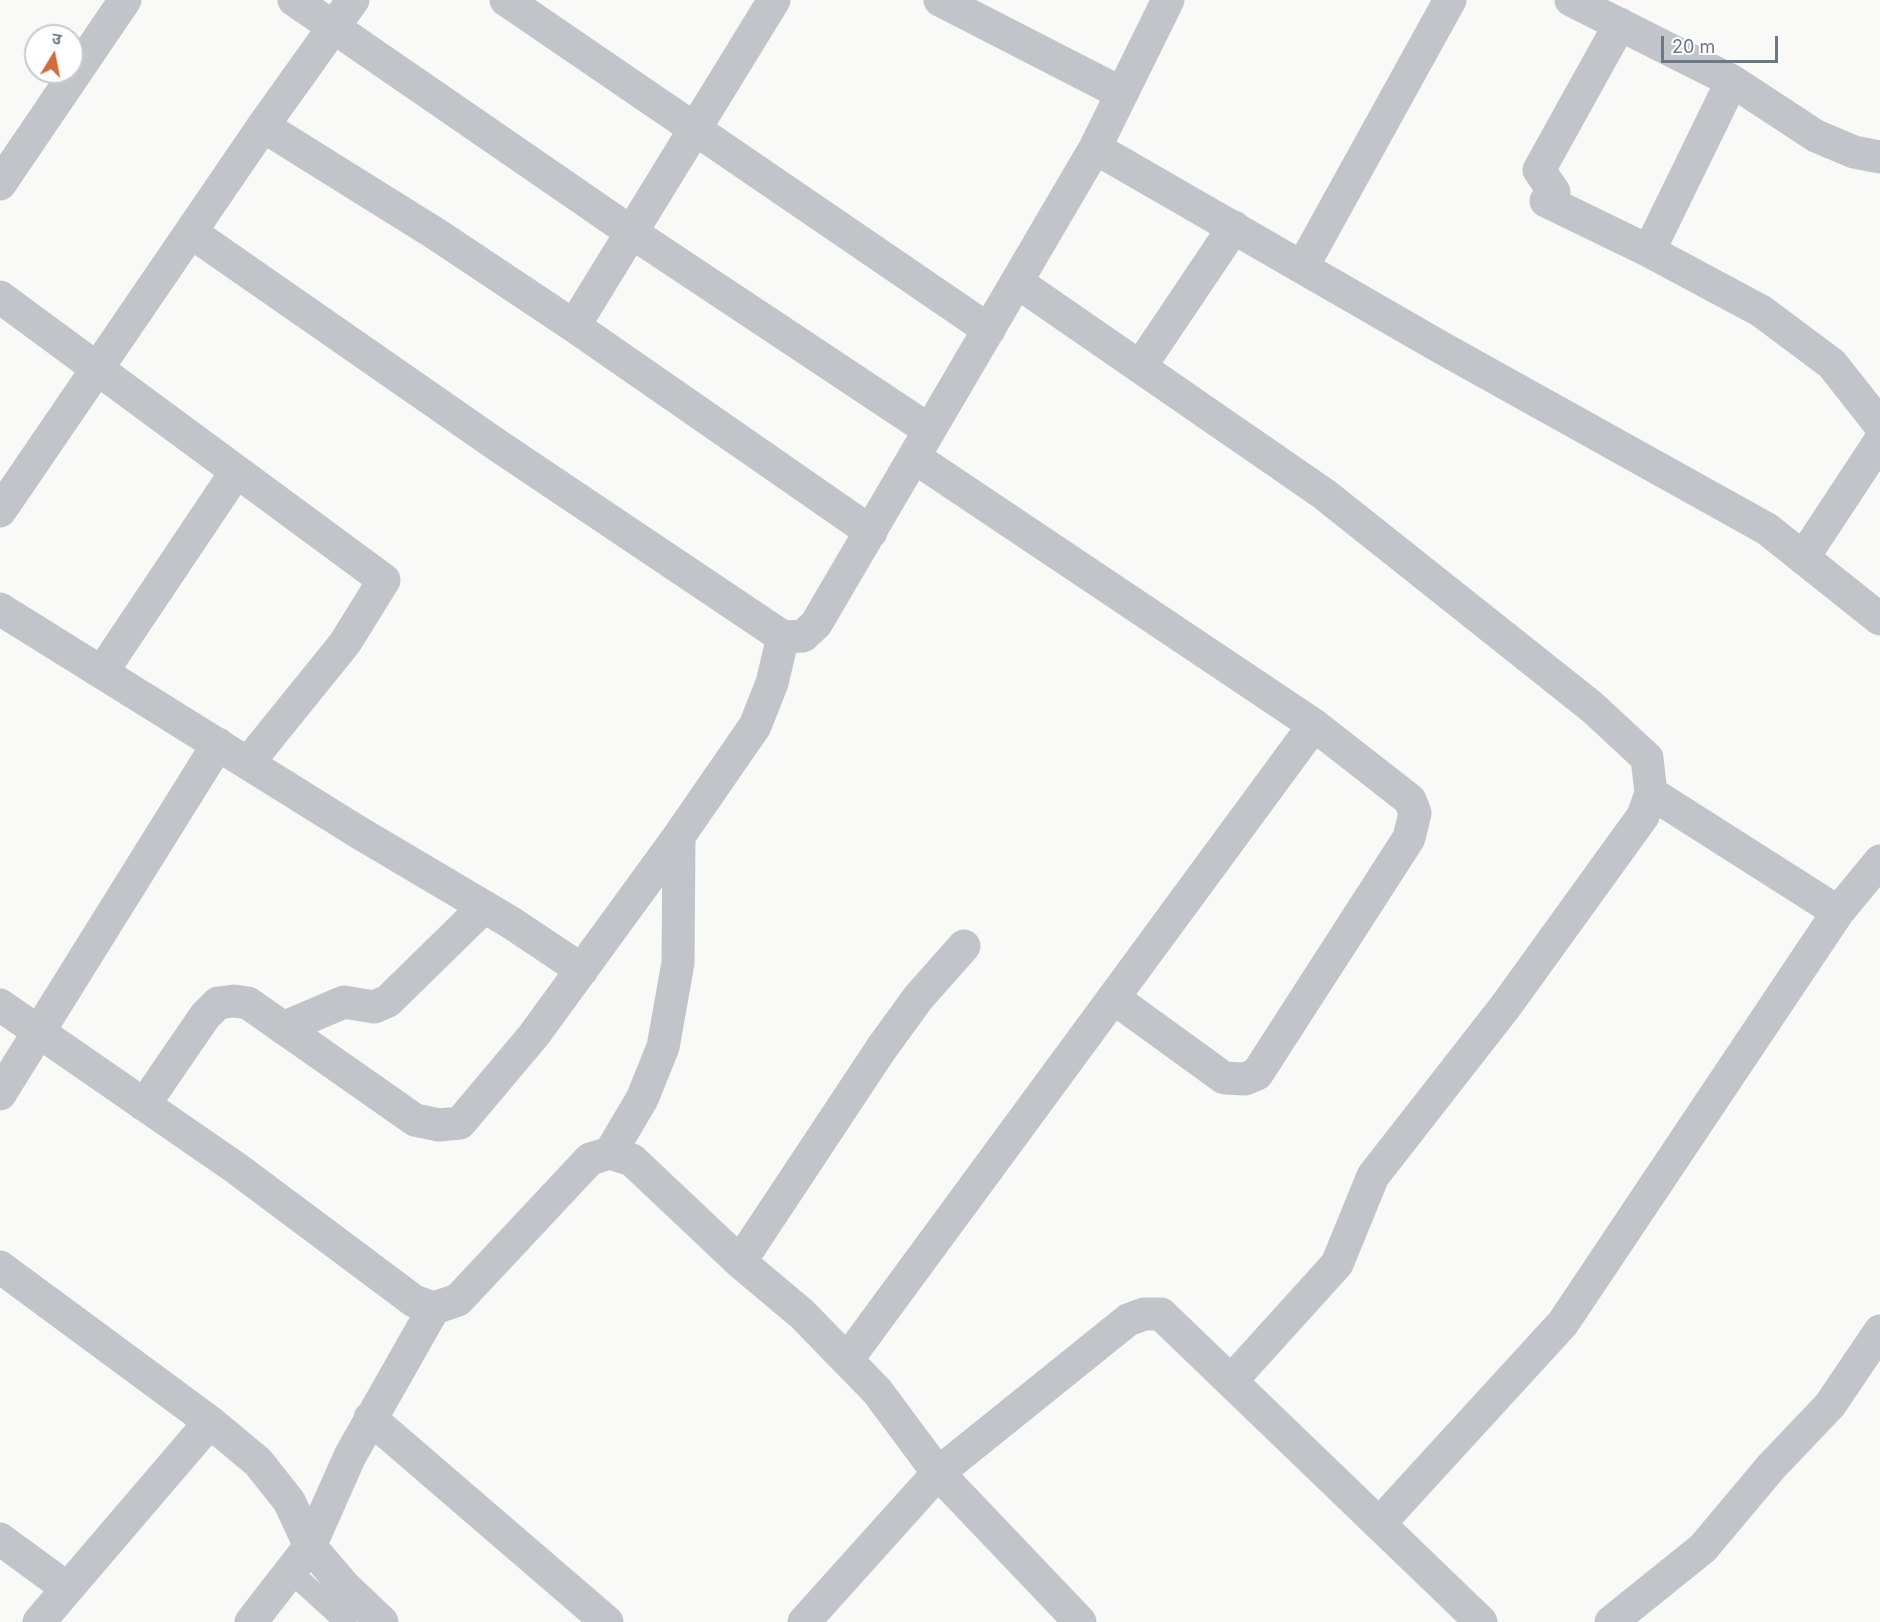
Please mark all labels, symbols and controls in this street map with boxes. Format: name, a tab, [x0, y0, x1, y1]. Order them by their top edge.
north arrow	[24, 24, 84, 84]
scale bar	[1664, 24, 1781, 62]
text: उ	[50, 28, 63, 49]
text: 20 m	[1672, 36, 1715, 57]

